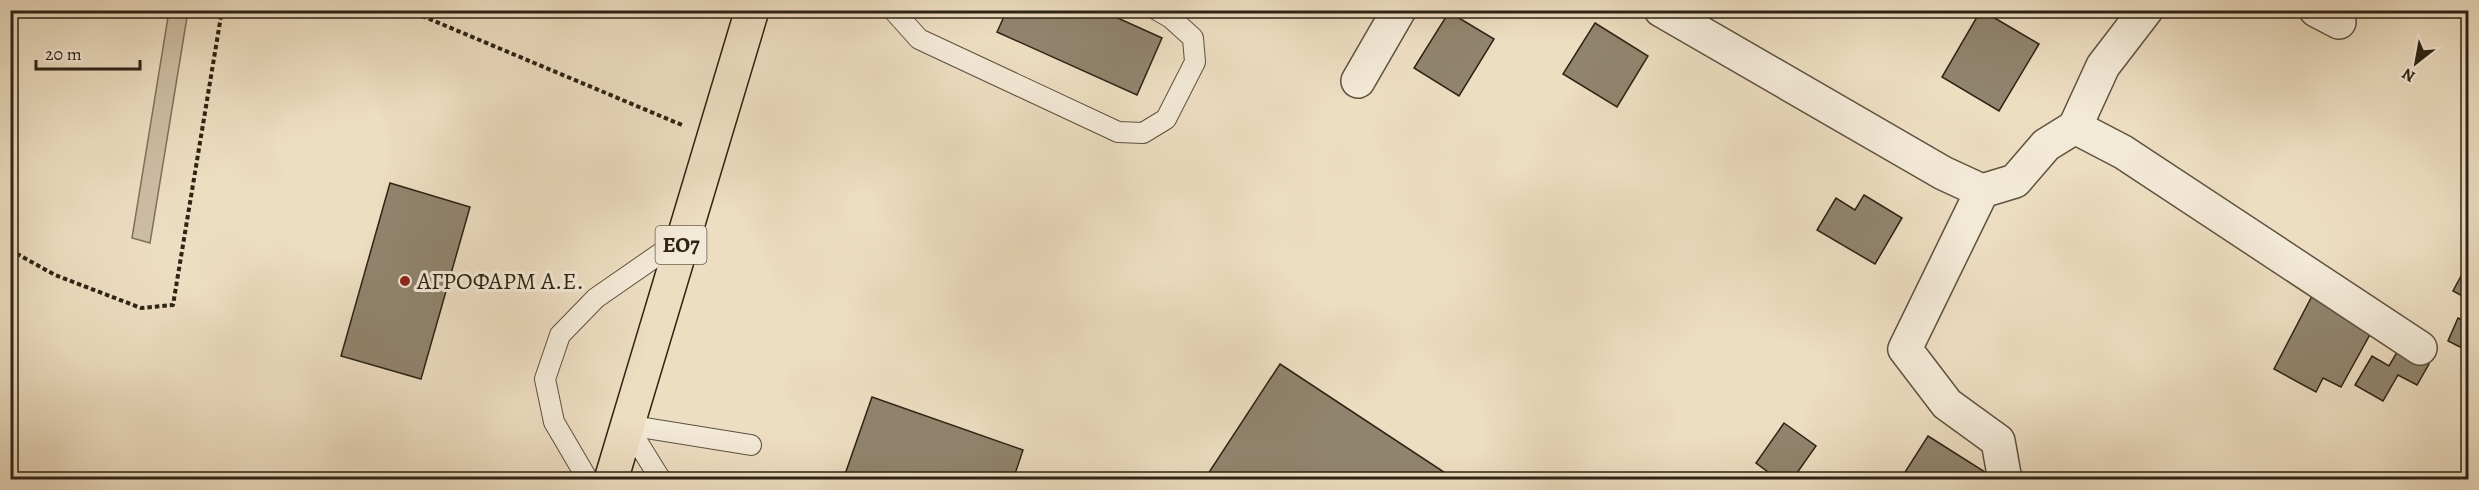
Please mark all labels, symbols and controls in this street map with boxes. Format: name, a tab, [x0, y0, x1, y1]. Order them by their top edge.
scale bar	[36, 33, 140, 71]
north arrow	[2386, 33, 2446, 93]
text: 20 m	[45, 42, 82, 66]
text: N	[2398, 62, 2419, 87]
road number: ΕΟ7	[656, 226, 706, 264]
place label: ΑΓΡΟΦΑΡΜ Α.Ε.	[416, 265, 584, 297]
marker: ΑΓΡΟΦΑΡΜ Α.Ε.	[398, 274, 412, 288]

